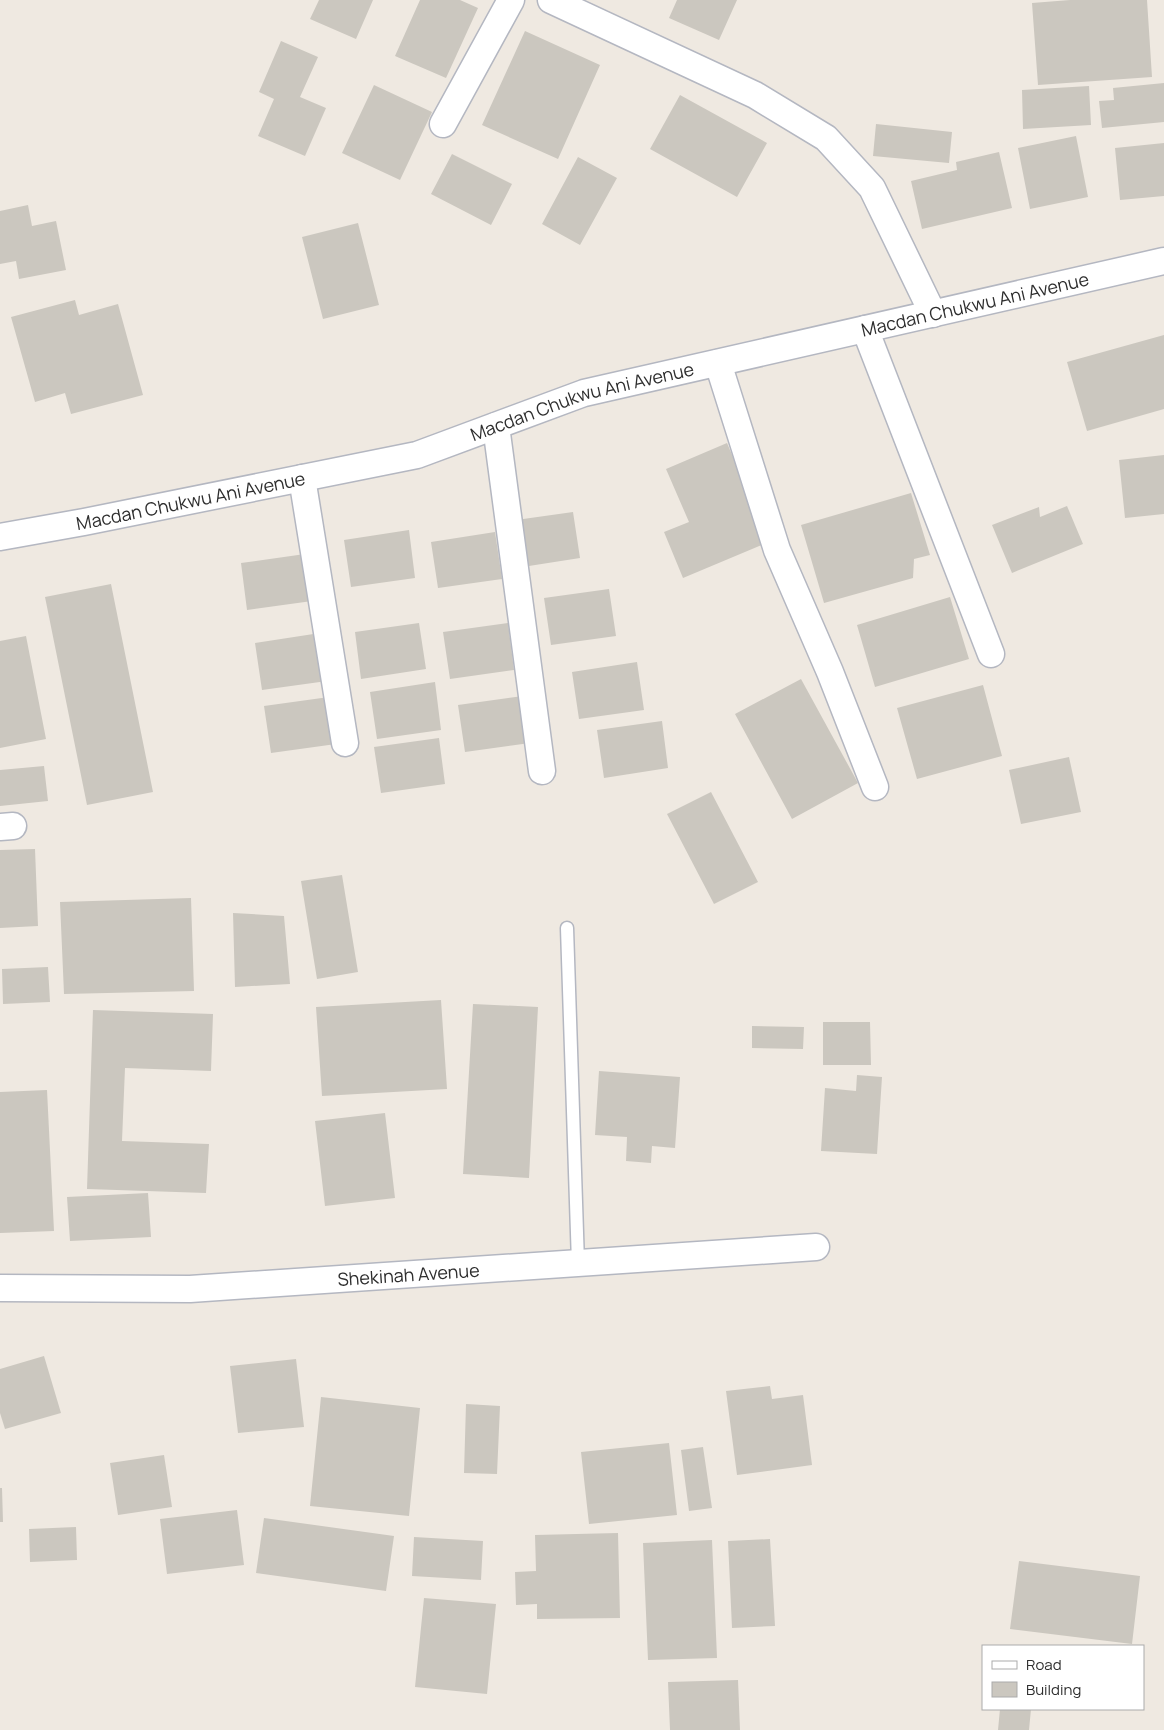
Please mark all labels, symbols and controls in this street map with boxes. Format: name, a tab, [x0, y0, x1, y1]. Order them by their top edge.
street label: Macdan Chukwu Ani Avenue	[859, 267, 1091, 342]
street label: Macdan Chukwu Ani Avenue	[467, 356, 696, 446]
street label: Macdan Chukwu Ani Avenue	[74, 466, 307, 535]
street label: Shekinah Avenue	[337, 1258, 480, 1291]
legend	[982, 1645, 1144, 1710]
text: Road	[1026, 1654, 1062, 1675]
text: Building	[1026, 1679, 1081, 1700]

